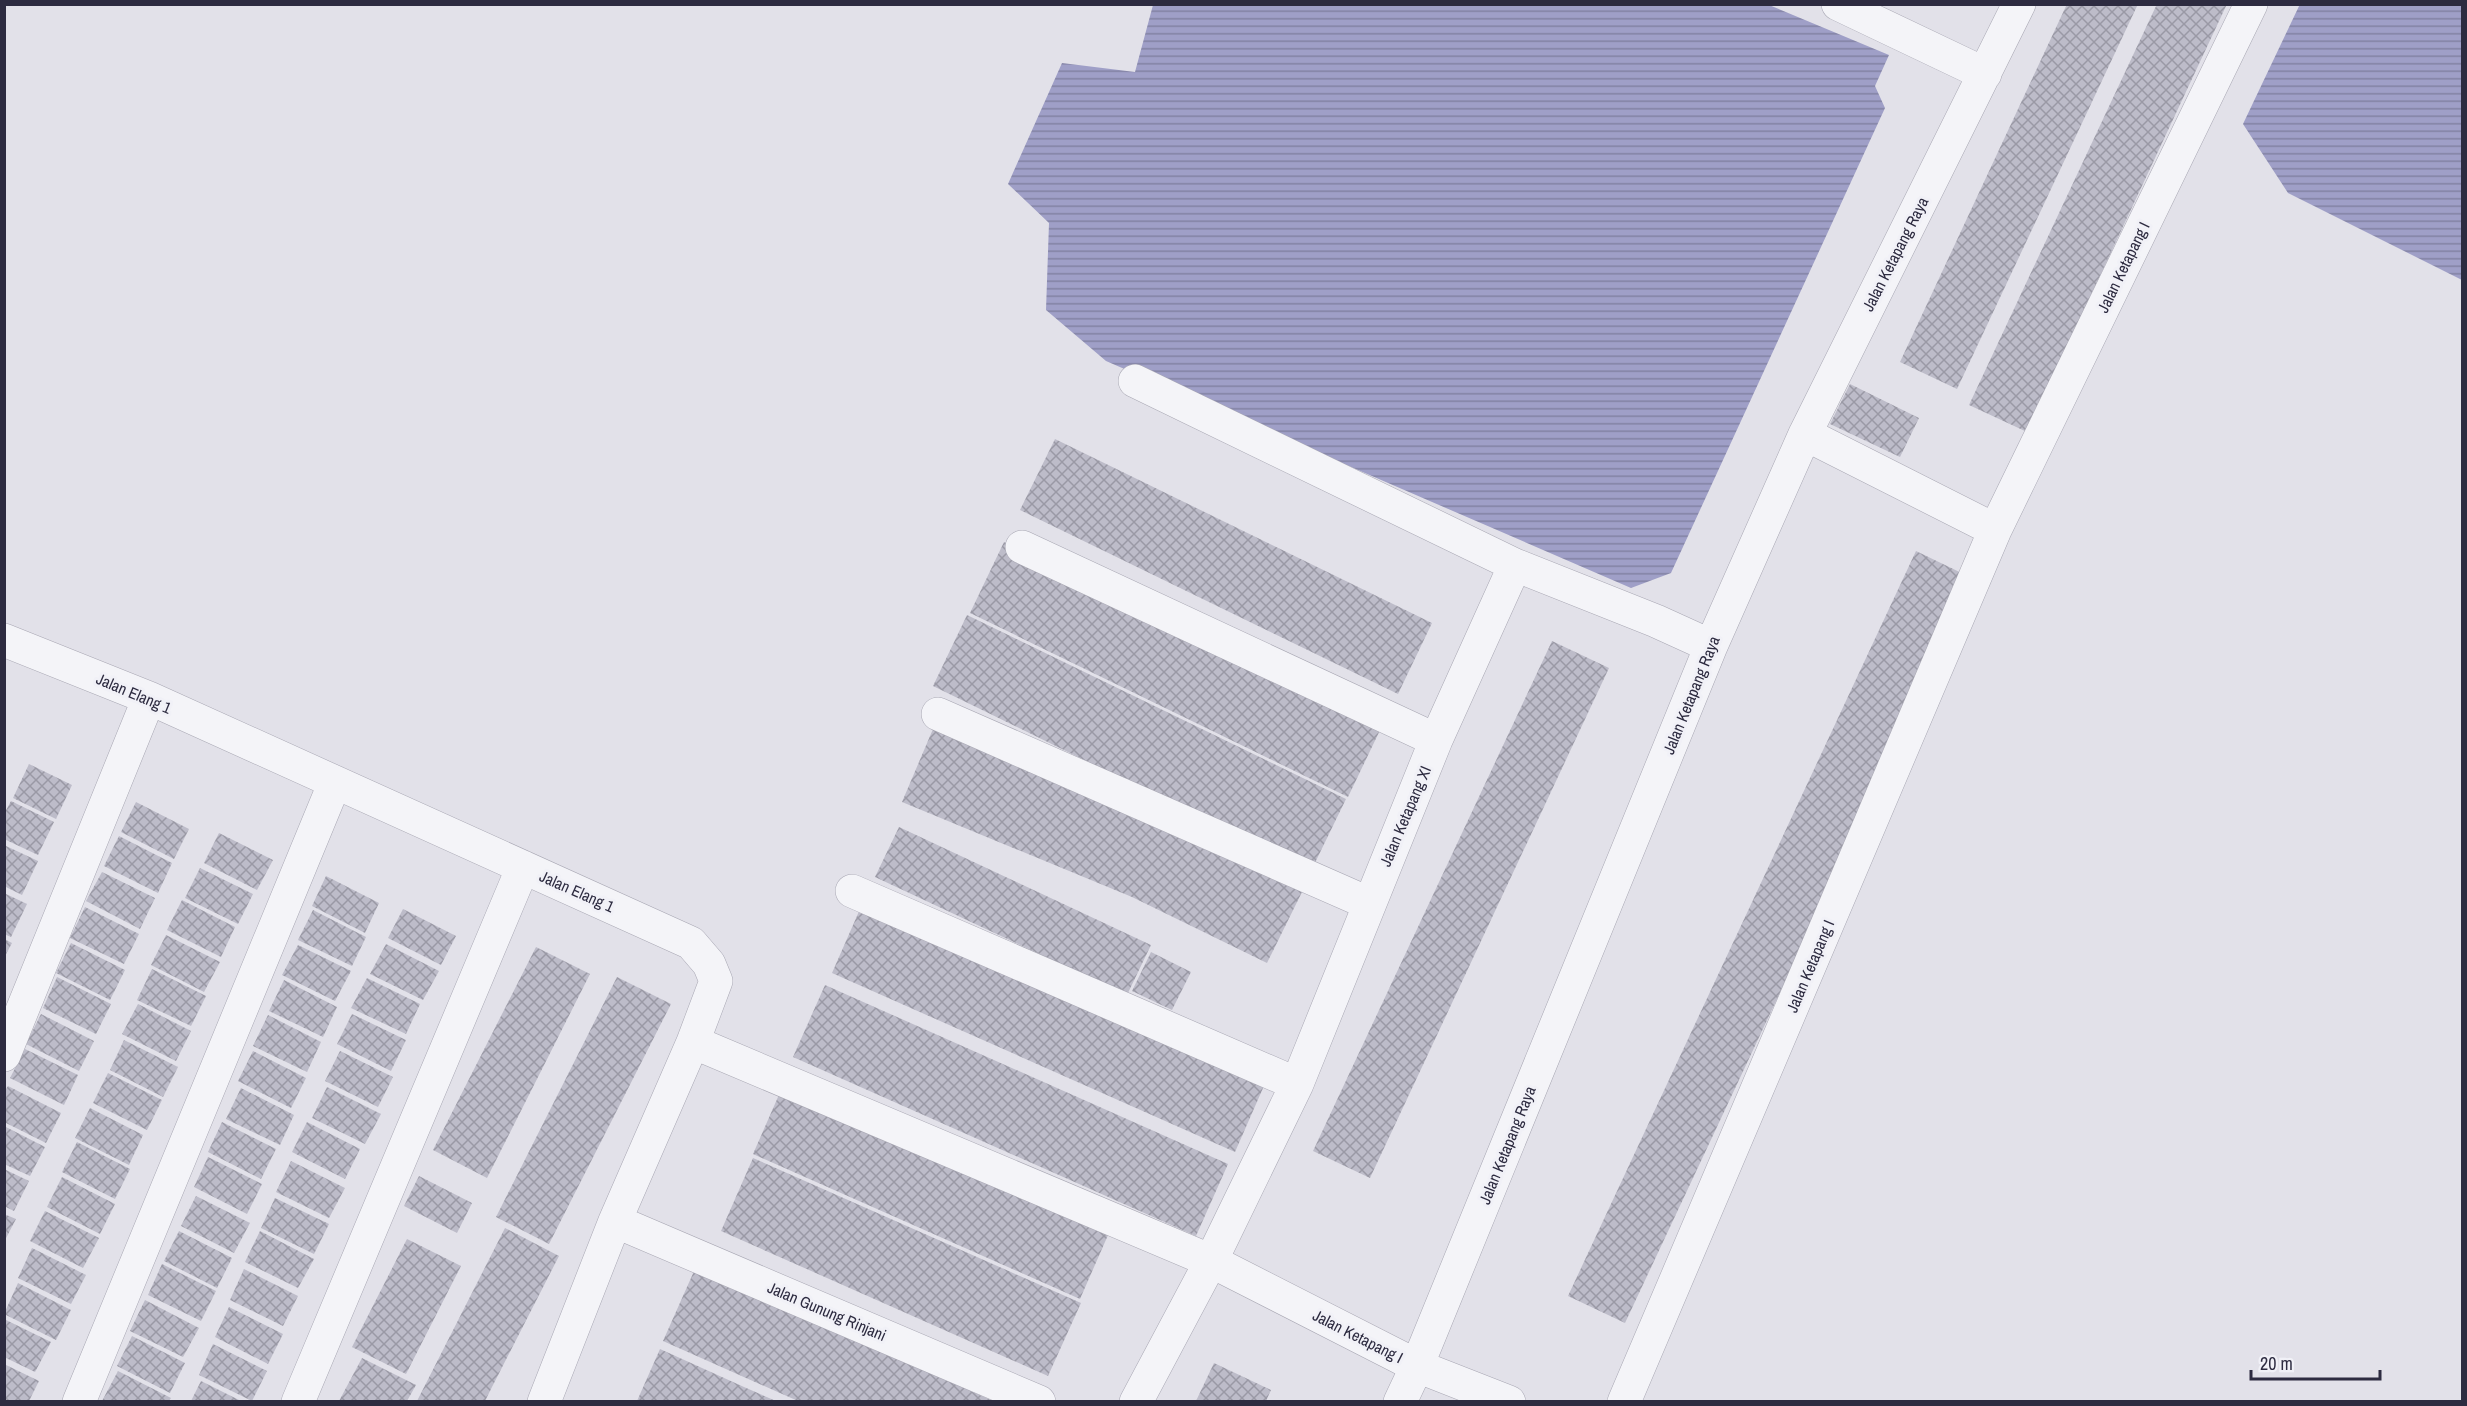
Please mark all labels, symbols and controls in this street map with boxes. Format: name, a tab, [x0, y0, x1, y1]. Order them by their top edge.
street label: Jalan Ketapang Raya	[1857, 192, 1934, 315]
street label: Jalan Ketapang I	[2092, 218, 2154, 316]
street label: Jalan Ketapang Raya	[1657, 632, 1725, 757]
street label: Jalan Elang 1	[93, 667, 176, 719]
street label: Jalan Ketapang XI	[1374, 762, 1436, 870]
street label: Jalan Elang 1	[536, 865, 618, 918]
street label: Jalan Ketapang I	[1781, 916, 1839, 1016]
street label: Jalan Ketapang Raya	[1473, 1082, 1541, 1207]
street label: Jalan Gunung Rinjani	[764, 1276, 890, 1346]
street label: Jalan Ketapang I	[1309, 1304, 1407, 1368]
scale bar	[2251, 1343, 2380, 1381]
text: 20 m	[2260, 1351, 2293, 1376]

